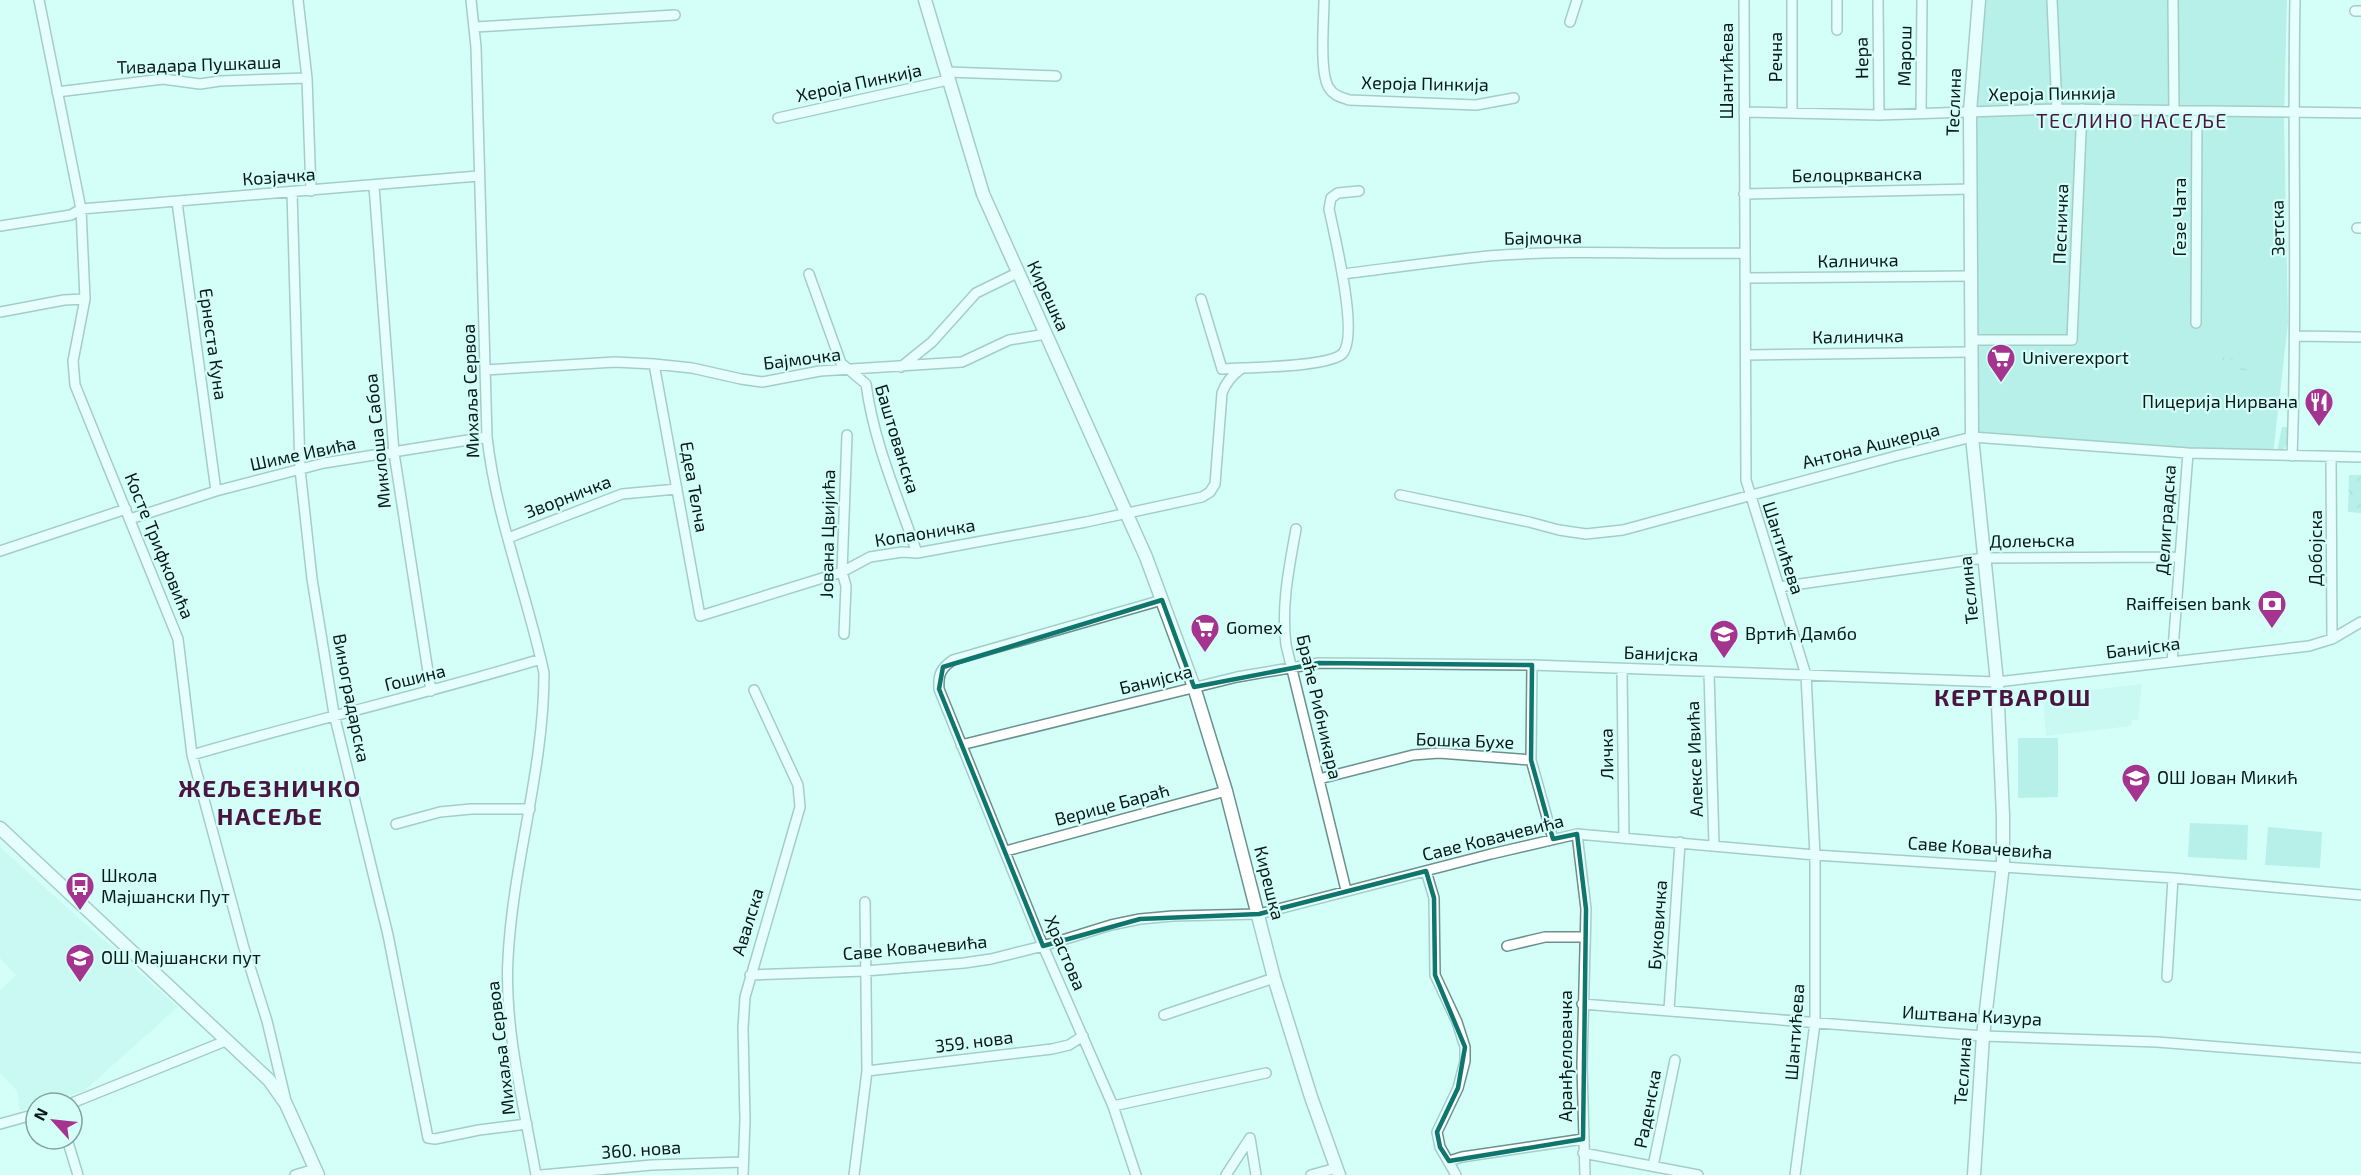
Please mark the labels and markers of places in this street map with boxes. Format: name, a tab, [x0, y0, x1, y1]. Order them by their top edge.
supermarket icon: Univerexport	[1985, 342, 2017, 384]
place label: Univerexport	[2022, 346, 2129, 368]
restaurant icon: Пицерија Нирвана	[2303, 386, 2335, 428]
place label: Пицерија Нирвана	[2142, 390, 2298, 412]
bank icon: Raiffeisen bank	[2256, 588, 2288, 630]
place label: Raiffeisen bank	[2126, 592, 2251, 614]
supermarket icon: Gomex	[1189, 612, 1221, 654]
place label: Gomex	[1226, 616, 1283, 638]
school or university icon: Вртић Дамбо	[1708, 618, 1740, 660]
place label: Вртић Дамбо	[1745, 622, 1857, 644]
school or university icon: ОШ Јован Микић	[2120, 762, 2152, 804]
place label: ОШ Јован Микић	[2157, 766, 2298, 788]
place label: Школа Мајшански Пут	[101, 864, 230, 907]
bus stop icon: Школа Мајшански Пут	[64, 870, 96, 912]
school or university icon: ОШ Мајшански пут	[64, 942, 96, 984]
place label: ОШ Мајшански пут	[101, 946, 261, 968]

